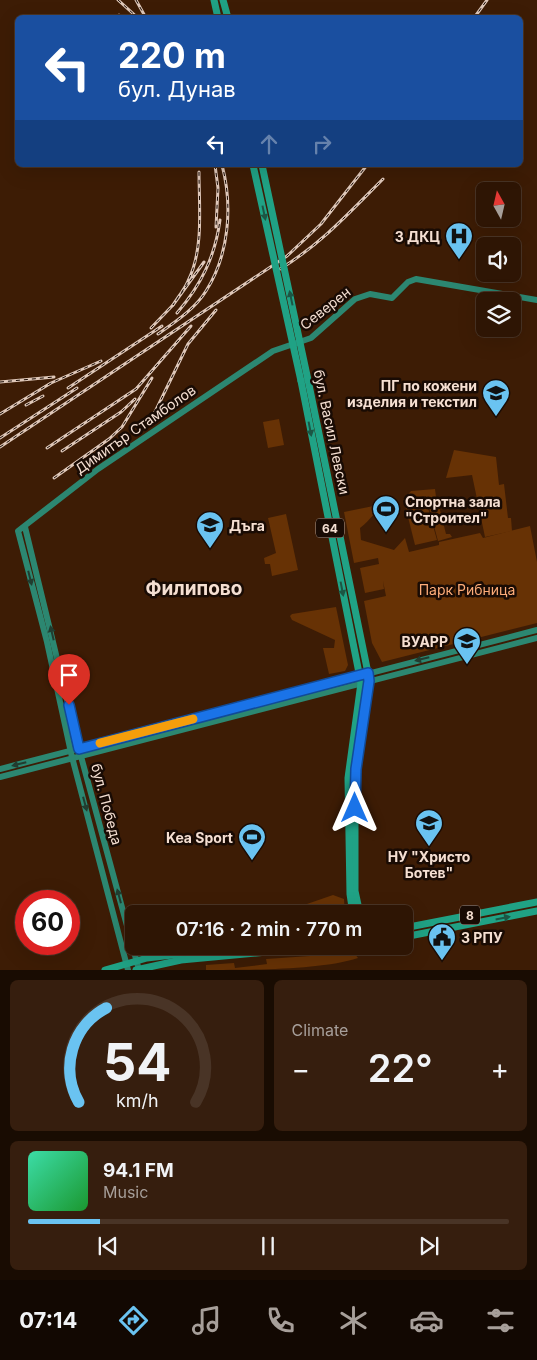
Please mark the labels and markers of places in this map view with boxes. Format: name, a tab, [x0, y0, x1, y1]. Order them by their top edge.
hospital icon: 3 ДКЦ	[444, 221, 474, 260]
place label: 3 ДКЦ	[395, 228, 440, 245]
place label: ПГ по кожени изделия и текстил	[347, 377, 477, 410]
school or university icon: ПГ по кожени изделия и текстил	[481, 378, 511, 417]
place label: Спортна зала "Строител"	[405, 493, 501, 526]
sports icon: Спортна зала "Строител"	[371, 494, 401, 533]
school or university icon: Дъга	[195, 510, 225, 549]
place label: Дъга	[229, 517, 265, 534]
school or university icon: ВУАРР	[452, 626, 482, 665]
place label: ВУАРР	[402, 633, 448, 650]
pin	[48, 654, 90, 705]
school or university icon: НУ "Христо Ботев"	[414, 808, 444, 847]
sports icon: Kea Sport	[237, 822, 267, 861]
place label: Kea Sport	[166, 829, 233, 846]
place label: НУ "Христо Ботев"	[388, 848, 471, 881]
public building icon: 3 РПУ	[427, 922, 457, 961]
place label: 3 РПУ	[461, 929, 503, 946]

